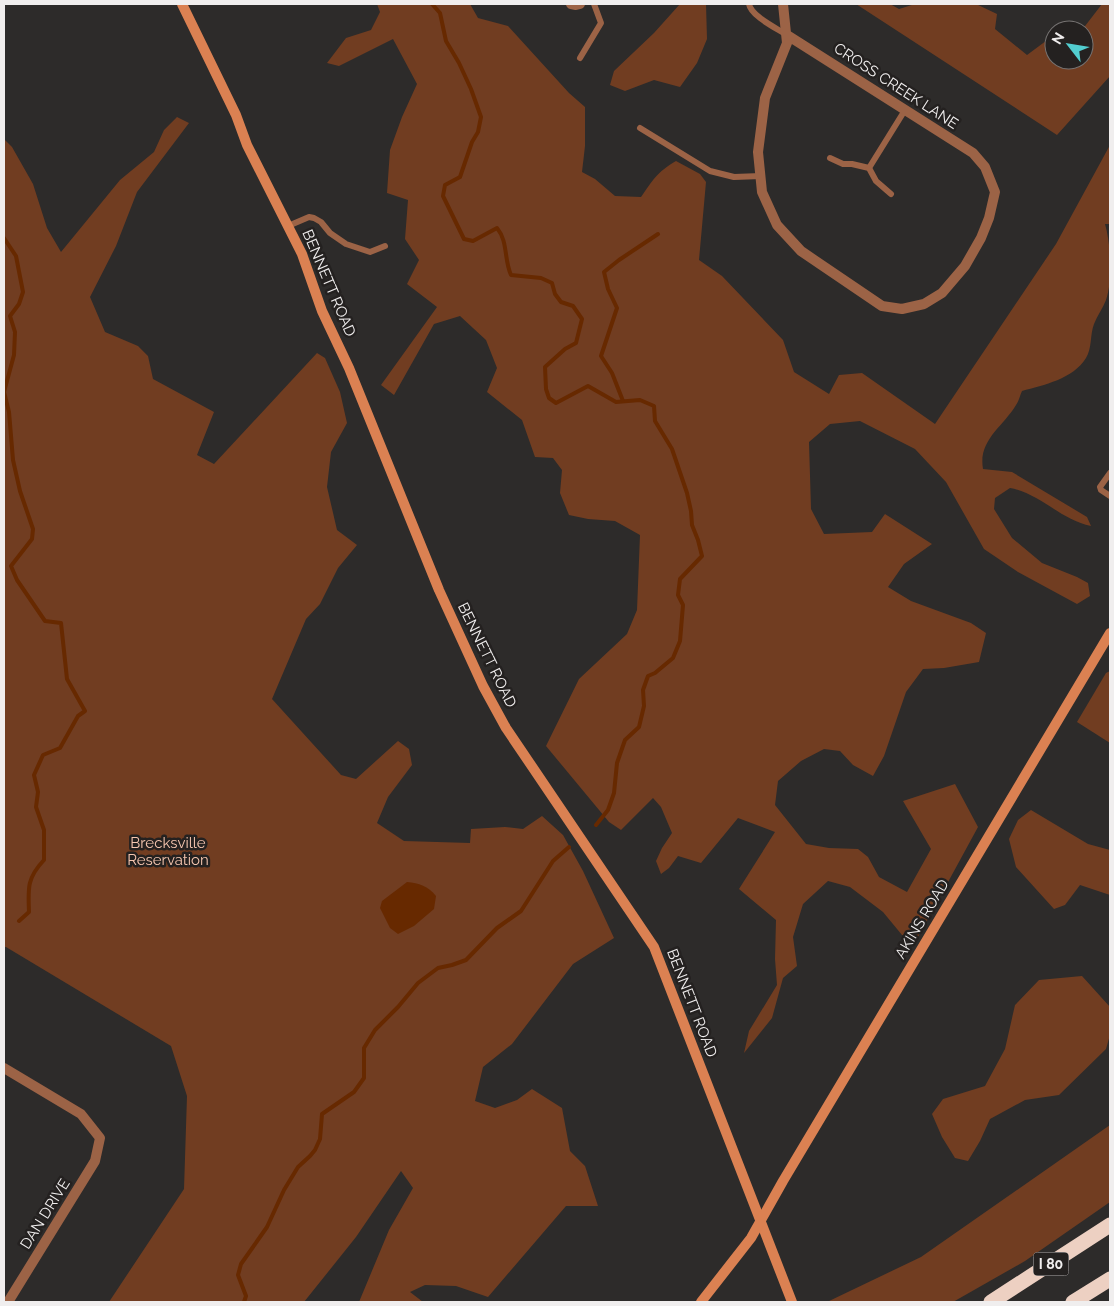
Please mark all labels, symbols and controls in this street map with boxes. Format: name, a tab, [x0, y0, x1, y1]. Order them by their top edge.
north arrow	[1044, 20, 1094, 70]
text: N	[1048, 30, 1067, 47]
street label: CROSS CREEK LANE	[830, 39, 962, 133]
street label: BENNETT ROAD	[298, 227, 360, 340]
street label: BENNETT ROAD	[454, 600, 520, 711]
park label: Brecksville Reservation	[127, 834, 209, 869]
street label: AKINS ROAD	[891, 876, 953, 962]
street label: BENNETT ROAD	[663, 946, 721, 1060]
street label: DAN DRIVE	[16, 1176, 74, 1252]
road number: I 80	[1034, 1252, 1068, 1276]

